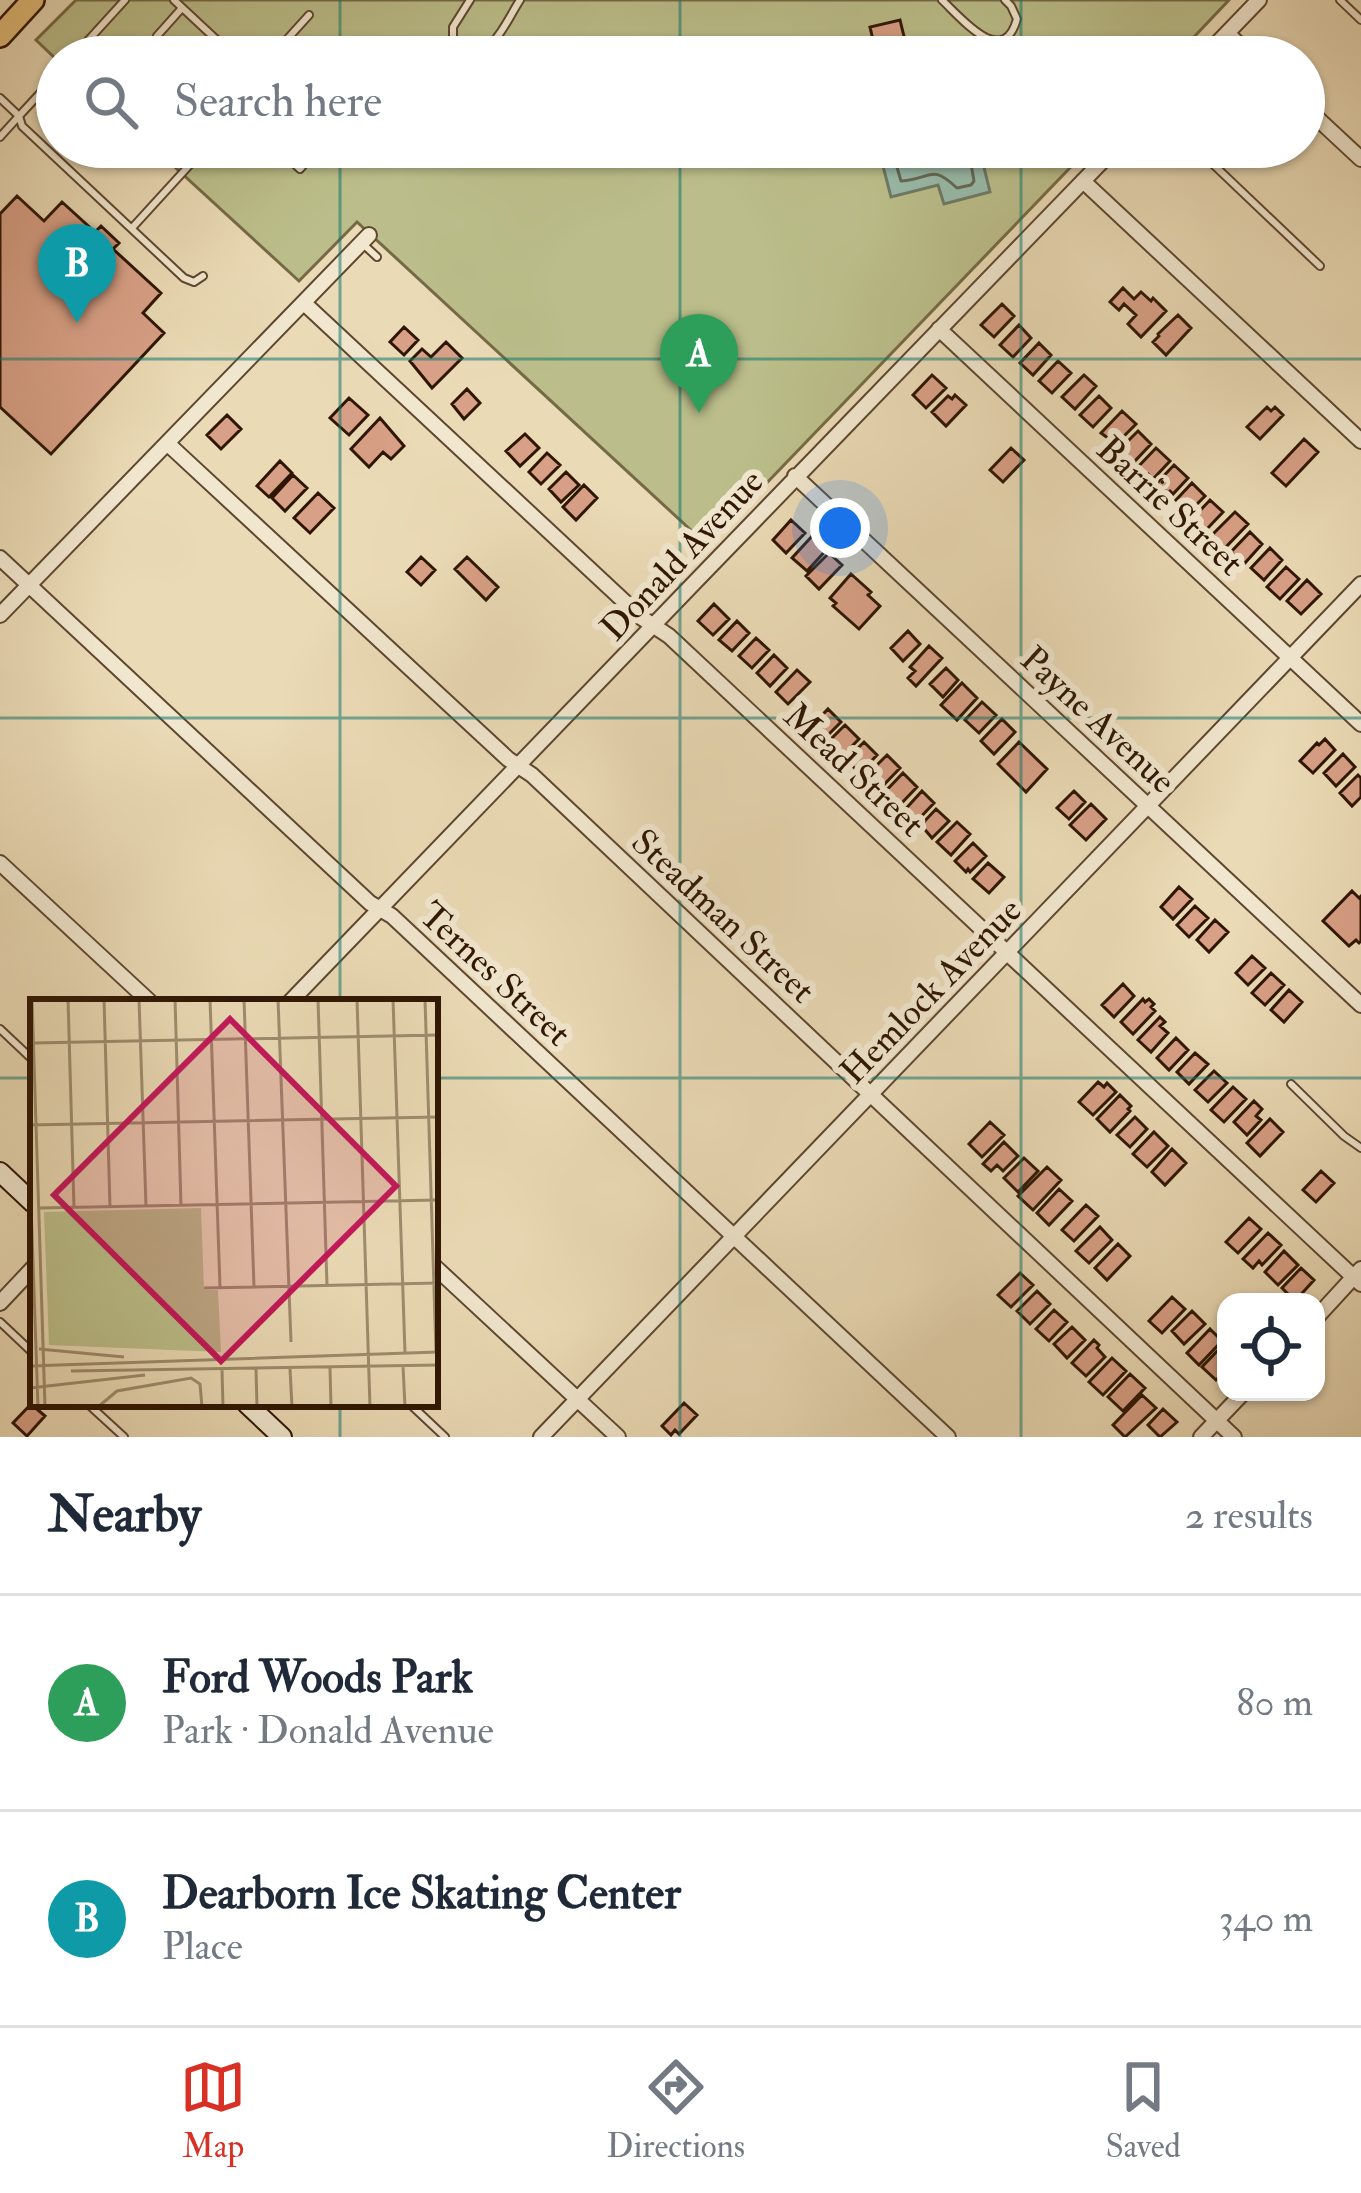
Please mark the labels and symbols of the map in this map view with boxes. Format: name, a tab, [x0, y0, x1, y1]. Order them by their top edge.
pin: B	[38, 224, 116, 323]
pin: A	[660, 314, 738, 413]
street label: Barrie Street	[1087, 427, 1253, 585]
street label: Donald Avenue	[591, 460, 773, 650]
your location	[810, 498, 870, 558]
street label: Payne Avenue	[1011, 637, 1185, 803]
street label: Mead Street	[774, 694, 934, 847]
street label: Steadman Street	[622, 820, 824, 1013]
street label: Hemlock Avenue	[831, 888, 1031, 1094]
street label: Ternes Street	[410, 893, 580, 1056]
inset map	[30, 999, 438, 1407]

